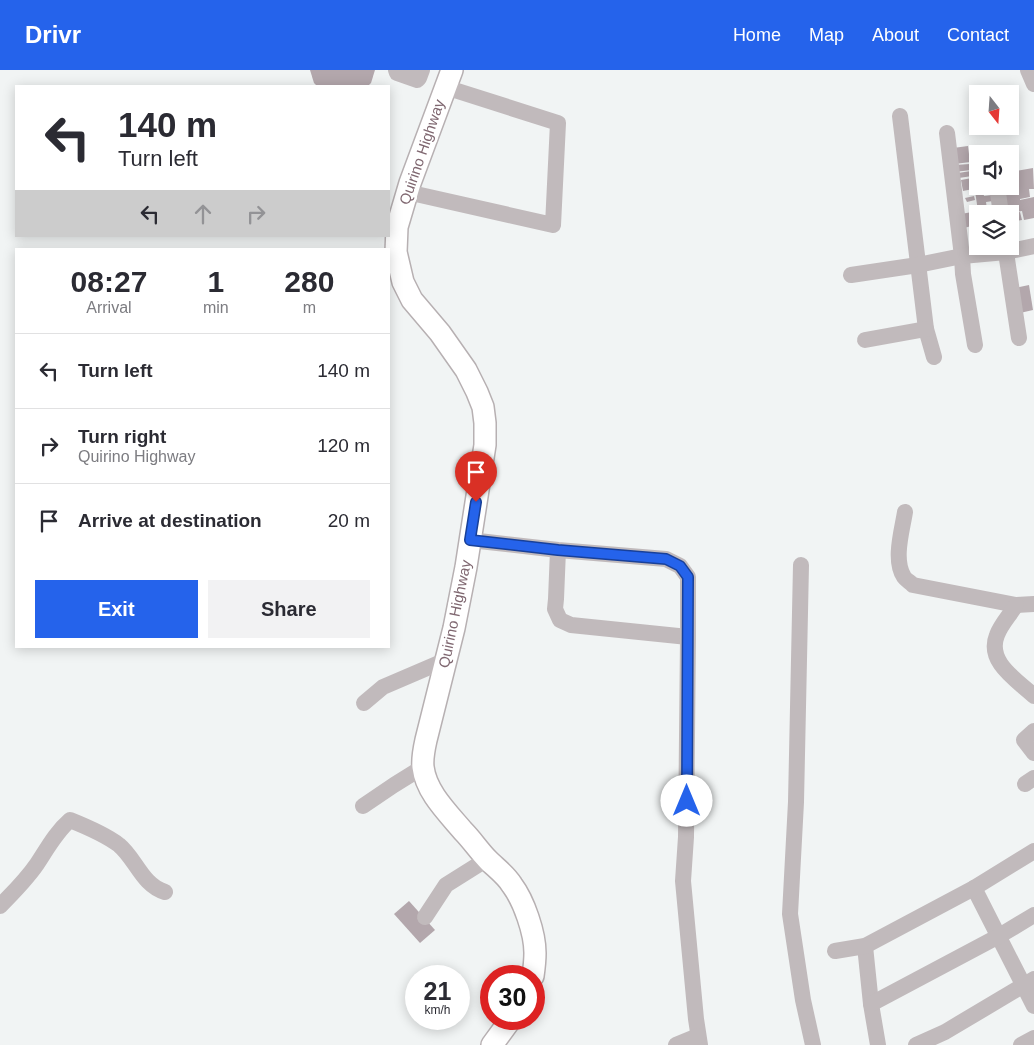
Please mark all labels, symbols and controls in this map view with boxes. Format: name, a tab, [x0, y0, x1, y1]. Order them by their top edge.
text: Drivr	[25, 21, 81, 48]
text: Home	[733, 25, 781, 45]
text: Map	[809, 25, 844, 45]
text: About	[872, 25, 919, 45]
text: Contact	[947, 25, 1009, 45]
north arrow	[969, 85, 1019, 135]
map controls	[969, 85, 1019, 255]
street label: Quirino Highway	[396, 97, 448, 207]
icon: left	[35, 105, 100, 170]
text: 140 m	[118, 105, 217, 144]
button: sound	[969, 145, 1019, 195]
text: Turn left	[118, 146, 198, 171]
icon: left	[136, 200, 164, 228]
icon: ahead	[189, 200, 217, 228]
icon: right	[242, 200, 270, 228]
button: layers	[969, 205, 1019, 255]
text: 08:27	[71, 265, 147, 298]
text: 1	[207, 265, 224, 298]
text: 280	[284, 265, 334, 298]
text: Arrival	[86, 299, 132, 316]
text: min	[203, 299, 229, 316]
text: m	[303, 299, 316, 316]
icon: left	[35, 357, 63, 385]
text: Turn left	[78, 360, 153, 381]
text: 140 m	[317, 360, 370, 381]
text: Turn right	[78, 426, 166, 447]
icon: right	[35, 432, 63, 460]
text: 120 m	[317, 435, 370, 456]
text: Quirino Highway	[78, 448, 195, 465]
pin	[455, 451, 497, 502]
icon: arrive	[462, 458, 490, 486]
icon: arrive	[35, 507, 63, 535]
text: Arrive at destination	[78, 510, 262, 531]
text: 20 m	[328, 510, 370, 531]
street label: Quirino Highway	[435, 558, 474, 669]
button: Exit	[35, 580, 198, 638]
button: Share	[208, 580, 370, 638]
position arrow	[660, 774, 712, 826]
speed limit sign: 30	[480, 965, 545, 1030]
text: 21	[424, 977, 451, 1005]
text: km/h	[424, 1003, 451, 1017]

